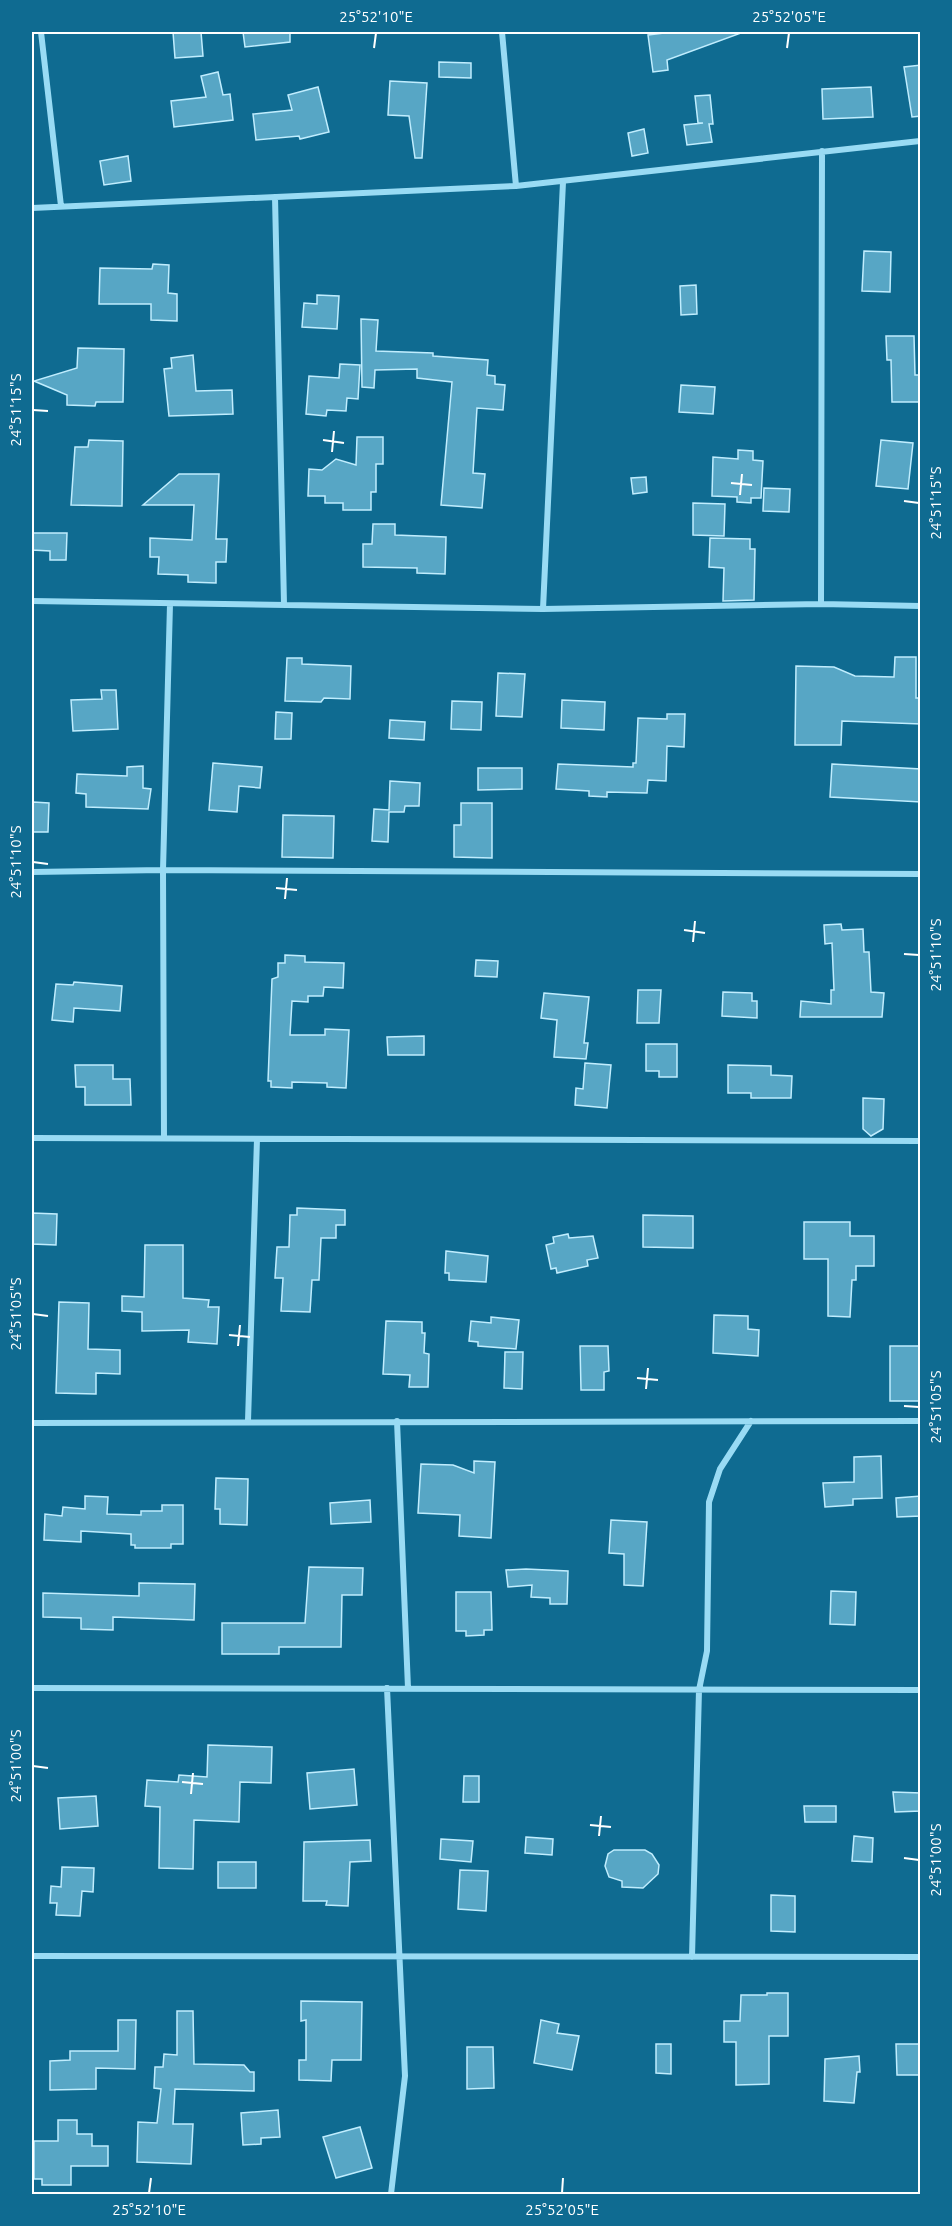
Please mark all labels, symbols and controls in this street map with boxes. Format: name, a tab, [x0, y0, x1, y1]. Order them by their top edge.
text: 25°52'10"E	[339, 8, 413, 25]
text: 25°52'05"E	[752, 8, 826, 25]
text: 24°51'15"S	[7, 373, 24, 447]
text: 24°51'15"S	[927, 466, 944, 540]
text: 24°51'10"S	[7, 825, 24, 899]
text: 24°51'10"S	[927, 918, 944, 992]
text: 24°51'05"S	[7, 1277, 24, 1351]
text: 24°51'05"S	[927, 1370, 944, 1444]
text: 24°51'00"S	[7, 1729, 24, 1803]
text: 24°51'00"S	[927, 1823, 944, 1897]
text: 25°52'10"E	[112, 2201, 186, 2218]
text: 25°52'05"E	[525, 2201, 599, 2218]

